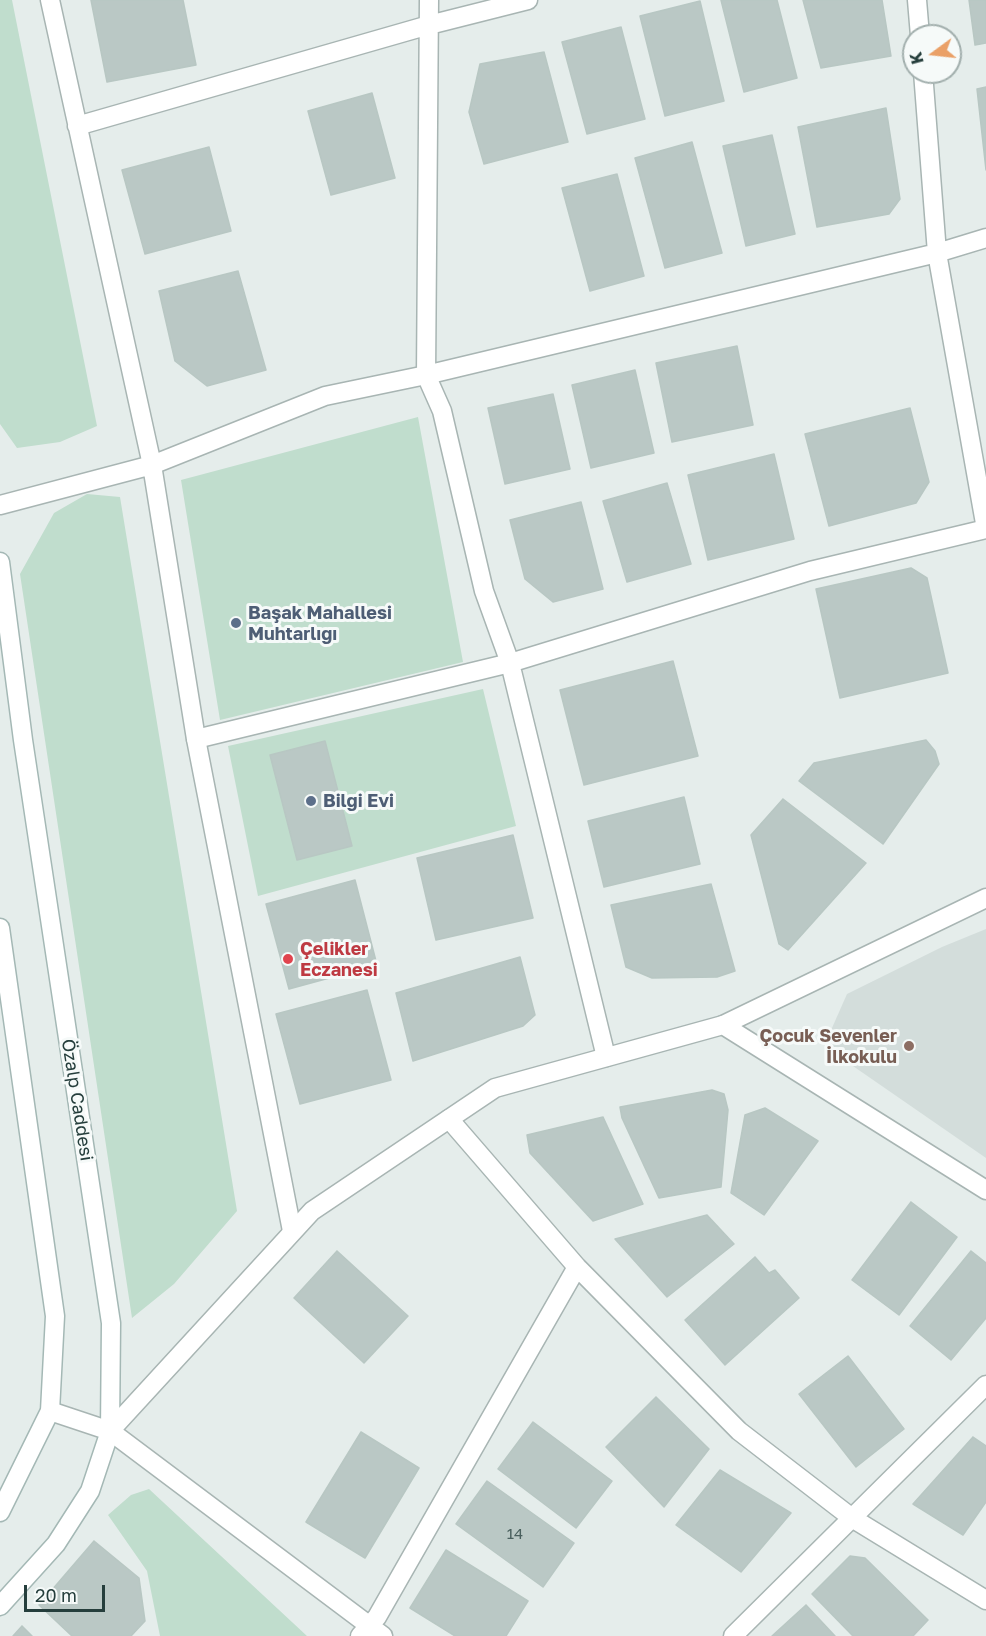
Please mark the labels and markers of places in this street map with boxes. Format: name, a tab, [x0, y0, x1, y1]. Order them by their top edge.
place label: Başak Mahallesi Muhtarlığı	[248, 602, 392, 644]
marker: Başak Mahallesi Muhtarlığı	[229, 616, 243, 630]
place label: Bilgi Evi	[323, 790, 394, 812]
marker: Bilgi Evi	[304, 794, 318, 808]
place label: Çelikler Eczanesi	[300, 938, 378, 980]
marker: Çelikler Eczanesi	[281, 952, 295, 966]
place label: Çocuk Sevenler İlkokulu	[760, 1025, 897, 1068]
marker: Çocuk Sevenler İlkokulu	[902, 1039, 916, 1053]

